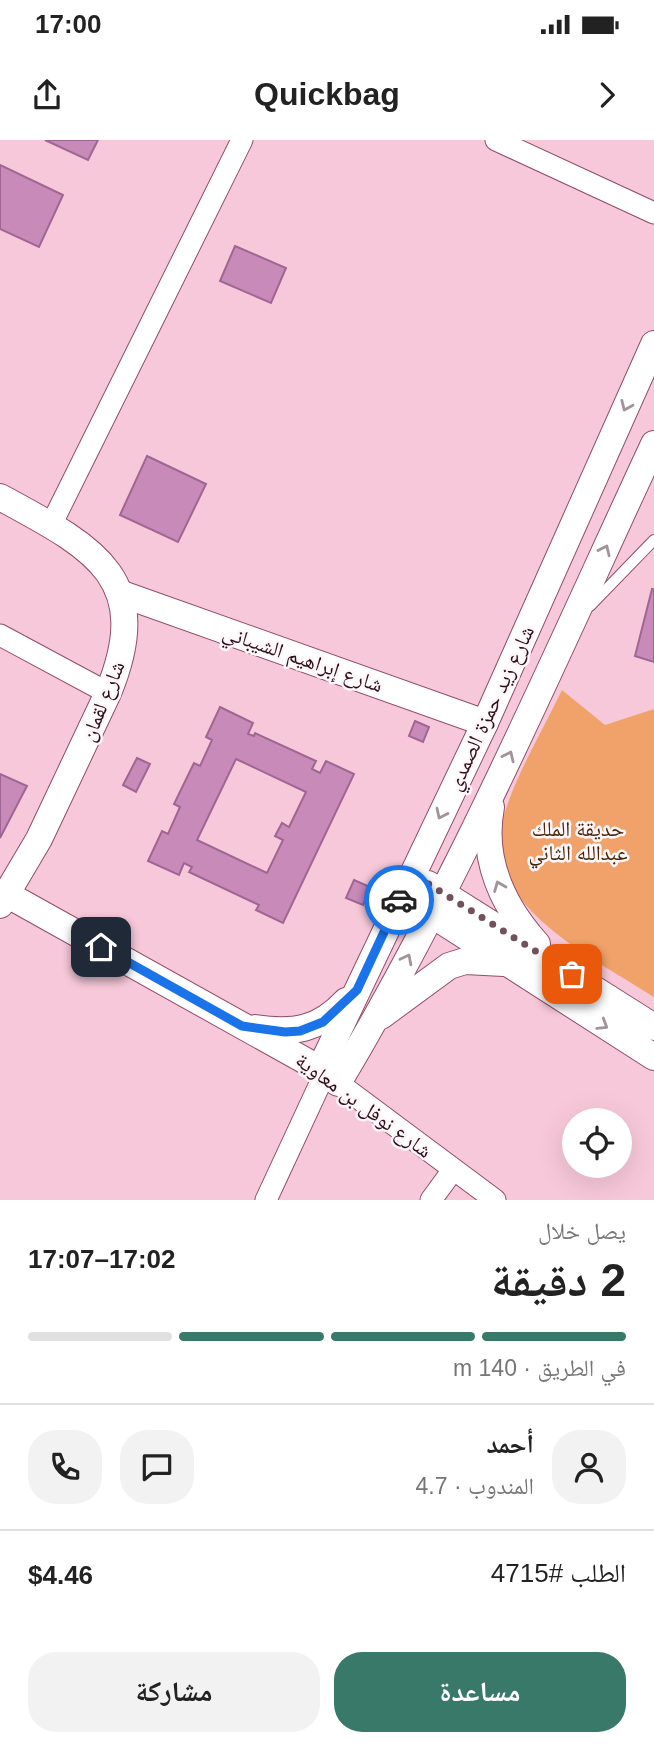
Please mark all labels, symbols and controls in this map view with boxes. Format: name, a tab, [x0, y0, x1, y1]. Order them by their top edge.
text: 17:00	[35, 9, 102, 39]
icon: share	[28, 76, 66, 114]
text: Quickbag	[254, 76, 400, 112]
icon: forward	[588, 76, 626, 114]
one-way arrow	[620, 399, 634, 411]
one-way arrow	[597, 544, 611, 557]
street label: شارع إبراهيم الشيباني	[218, 620, 386, 701]
street label: شارع زيد حمزة الصمدي	[442, 622, 543, 796]
street label: شارع لقمان	[75, 657, 130, 745]
one-way arrow	[501, 751, 515, 763]
one-way arrow	[435, 807, 449, 819]
park label: حديقة الملك عبدالله الثاني	[528, 817, 628, 869]
courier	[364, 865, 434, 935]
one-way arrow	[494, 880, 508, 892]
icon: car	[380, 881, 418, 919]
pin	[71, 917, 131, 977]
icon: home	[82, 928, 120, 966]
pin	[542, 944, 602, 1004]
one-way arrow	[399, 954, 413, 966]
icon: bag	[553, 955, 591, 993]
one-way arrow	[595, 1016, 608, 1029]
street label: شارع نوفل بن معاوية	[290, 1048, 436, 1164]
map controls	[562, 1108, 632, 1178]
button: locate	[562, 1108, 632, 1178]
text: يصل خلال	[538, 1218, 626, 1244]
text: 17:02–17:07	[28, 1244, 175, 1274]
text: 2 دقيقة	[491, 1254, 626, 1306]
text: في الطريق · 140 m	[453, 1355, 626, 1381]
text: أحمد	[486, 1429, 534, 1459]
button: phone	[28, 1430, 102, 1504]
button: chat	[120, 1430, 194, 1504]
button: person	[552, 1430, 626, 1504]
text: المندوب · 4.7	[416, 1473, 534, 1499]
text: الطلب #4715	[491, 1558, 626, 1588]
text: $4.46	[28, 1560, 93, 1590]
button: مشاركة	[28, 1652, 320, 1732]
button: مساعدة	[334, 1652, 626, 1732]

